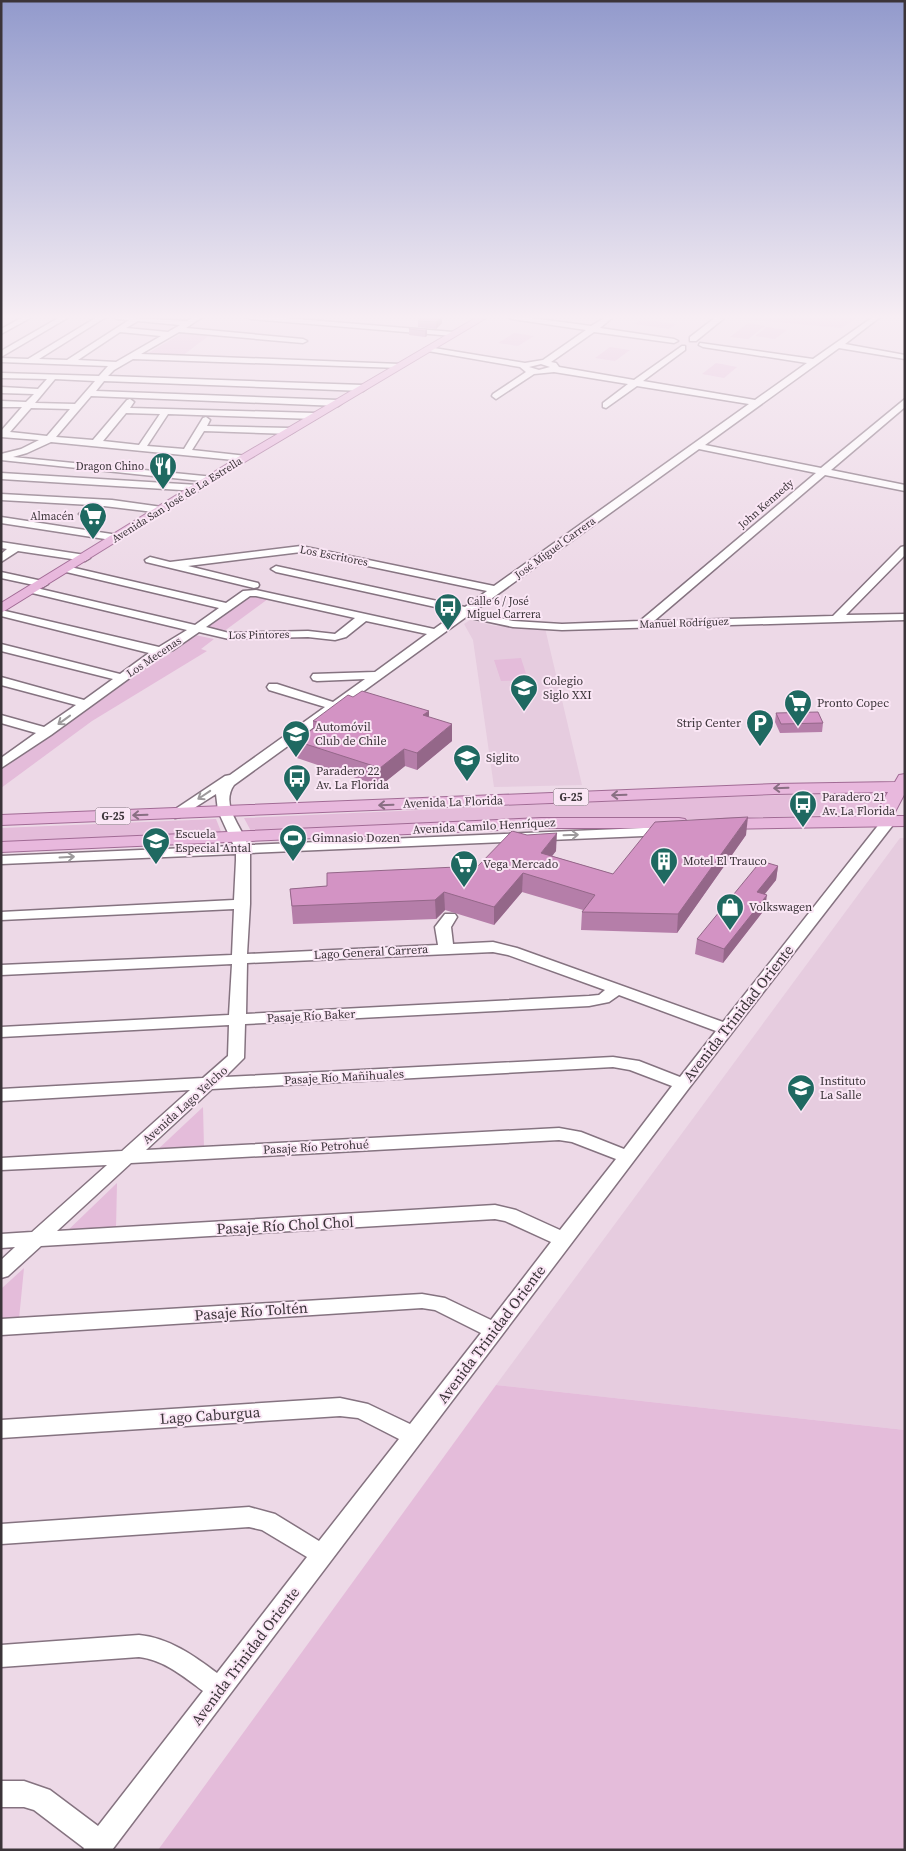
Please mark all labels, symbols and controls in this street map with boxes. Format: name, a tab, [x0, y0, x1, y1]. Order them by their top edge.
restaurant icon: Dragon Chino	[148, 451, 178, 490]
street label: Avenida San José de La Estrella	[109, 453, 245, 546]
place label: Dragon Chino	[76, 459, 144, 474]
street label: John Kennedy	[734, 475, 797, 533]
supermarket icon: Almacén	[78, 501, 108, 540]
place label: Almacén	[30, 509, 74, 524]
street label: José Miguel Carrera	[511, 513, 599, 583]
street label: Los Escritores	[299, 542, 370, 570]
bus stop icon: Calle 6 / José Miguel Carrera	[433, 592, 463, 631]
place label: Calle 6 / José Miguel Carrera	[467, 594, 541, 622]
street label: Manuel Rodríguez	[639, 614, 729, 632]
street label: Los Pintores	[228, 627, 290, 643]
street label: Los Mecenas	[124, 633, 185, 681]
school or university icon: Colegio Siglo XXI	[509, 673, 539, 712]
place label: Colegio Siglo XXI	[543, 673, 592, 703]
supermarket icon: Pronto Copec	[783, 688, 813, 727]
place label: Pronto Copec	[817, 695, 889, 711]
parking icon: Strip Center	[745, 708, 775, 747]
one-way arrow	[57, 715, 71, 725]
place label: Strip Center	[677, 715, 741, 731]
school or university icon: Automóvil Club de Chile	[281, 719, 311, 758]
place label: Automóvil Club de Chile	[315, 719, 387, 749]
school or university icon: Siglito	[452, 743, 482, 782]
place label: Siglito	[486, 750, 520, 766]
bus stop icon: Paradero 22 Av. La Florida	[282, 763, 312, 802]
place label: Paradero 22 Av. La Florida	[316, 763, 390, 793]
one-way arrow	[773, 784, 789, 793]
road number: G-25	[554, 789, 588, 806]
bus stop icon: Paradero 21 Av. La Florida	[788, 789, 818, 828]
place label: Paradero 21 Av. La Florida	[822, 789, 896, 819]
one-way arrow	[197, 790, 211, 800]
one-way arrow	[611, 791, 627, 800]
street label: Avenida La Florida	[403, 792, 504, 812]
one-way arrow	[379, 801, 395, 810]
road number: G-25	[96, 808, 130, 824]
one-way arrow	[133, 811, 149, 820]
street label: Avenida Camilo Henríquez	[412, 814, 556, 838]
sports icon: Gimnasio Dozen	[278, 823, 308, 862]
school or university icon: Escuela Especial Antal	[141, 826, 171, 865]
place label: Escuela Especial Antal	[175, 826, 252, 856]
place label: Gimnasio Dozen	[312, 830, 400, 846]
one-way arrow	[563, 830, 579, 839]
building icon: Motel El Trauco	[649, 846, 679, 885]
supermarket icon: Vega Mercado	[449, 849, 479, 888]
one-way arrow	[59, 853, 75, 862]
place label: Motel El Trauco	[683, 853, 767, 869]
place label: Vega Mercado	[483, 856, 559, 872]
shop icon: Volkswagen	[715, 892, 745, 931]
place label: Volkswagen	[749, 899, 812, 915]
street label: Avenida Trinidad Oriente	[678, 940, 798, 1086]
street label: Lago General Carrera	[313, 941, 430, 963]
street label: Pasaje Río Baker	[266, 1006, 356, 1026]
street label: Avenida Lago Yelcho	[139, 1062, 231, 1148]
street label: Pasaje Río Mañihuales	[284, 1066, 404, 1088]
school or university icon: Instituto La Salle	[786, 1073, 816, 1112]
place label: Instituto La Salle	[820, 1073, 866, 1103]
street label: Pasaje Río Petrohué	[263, 1136, 369, 1158]
street label: Pasaje Río Chol Chol	[216, 1211, 355, 1239]
street label: Avenida Trinidad Oriente	[432, 1260, 550, 1408]
street label: Pasaje Río Toltén	[194, 1297, 308, 1325]
street label: Lago Caburgua	[159, 1401, 261, 1429]
street label: Avenida Trinidad Oriente	[186, 1582, 304, 1730]

